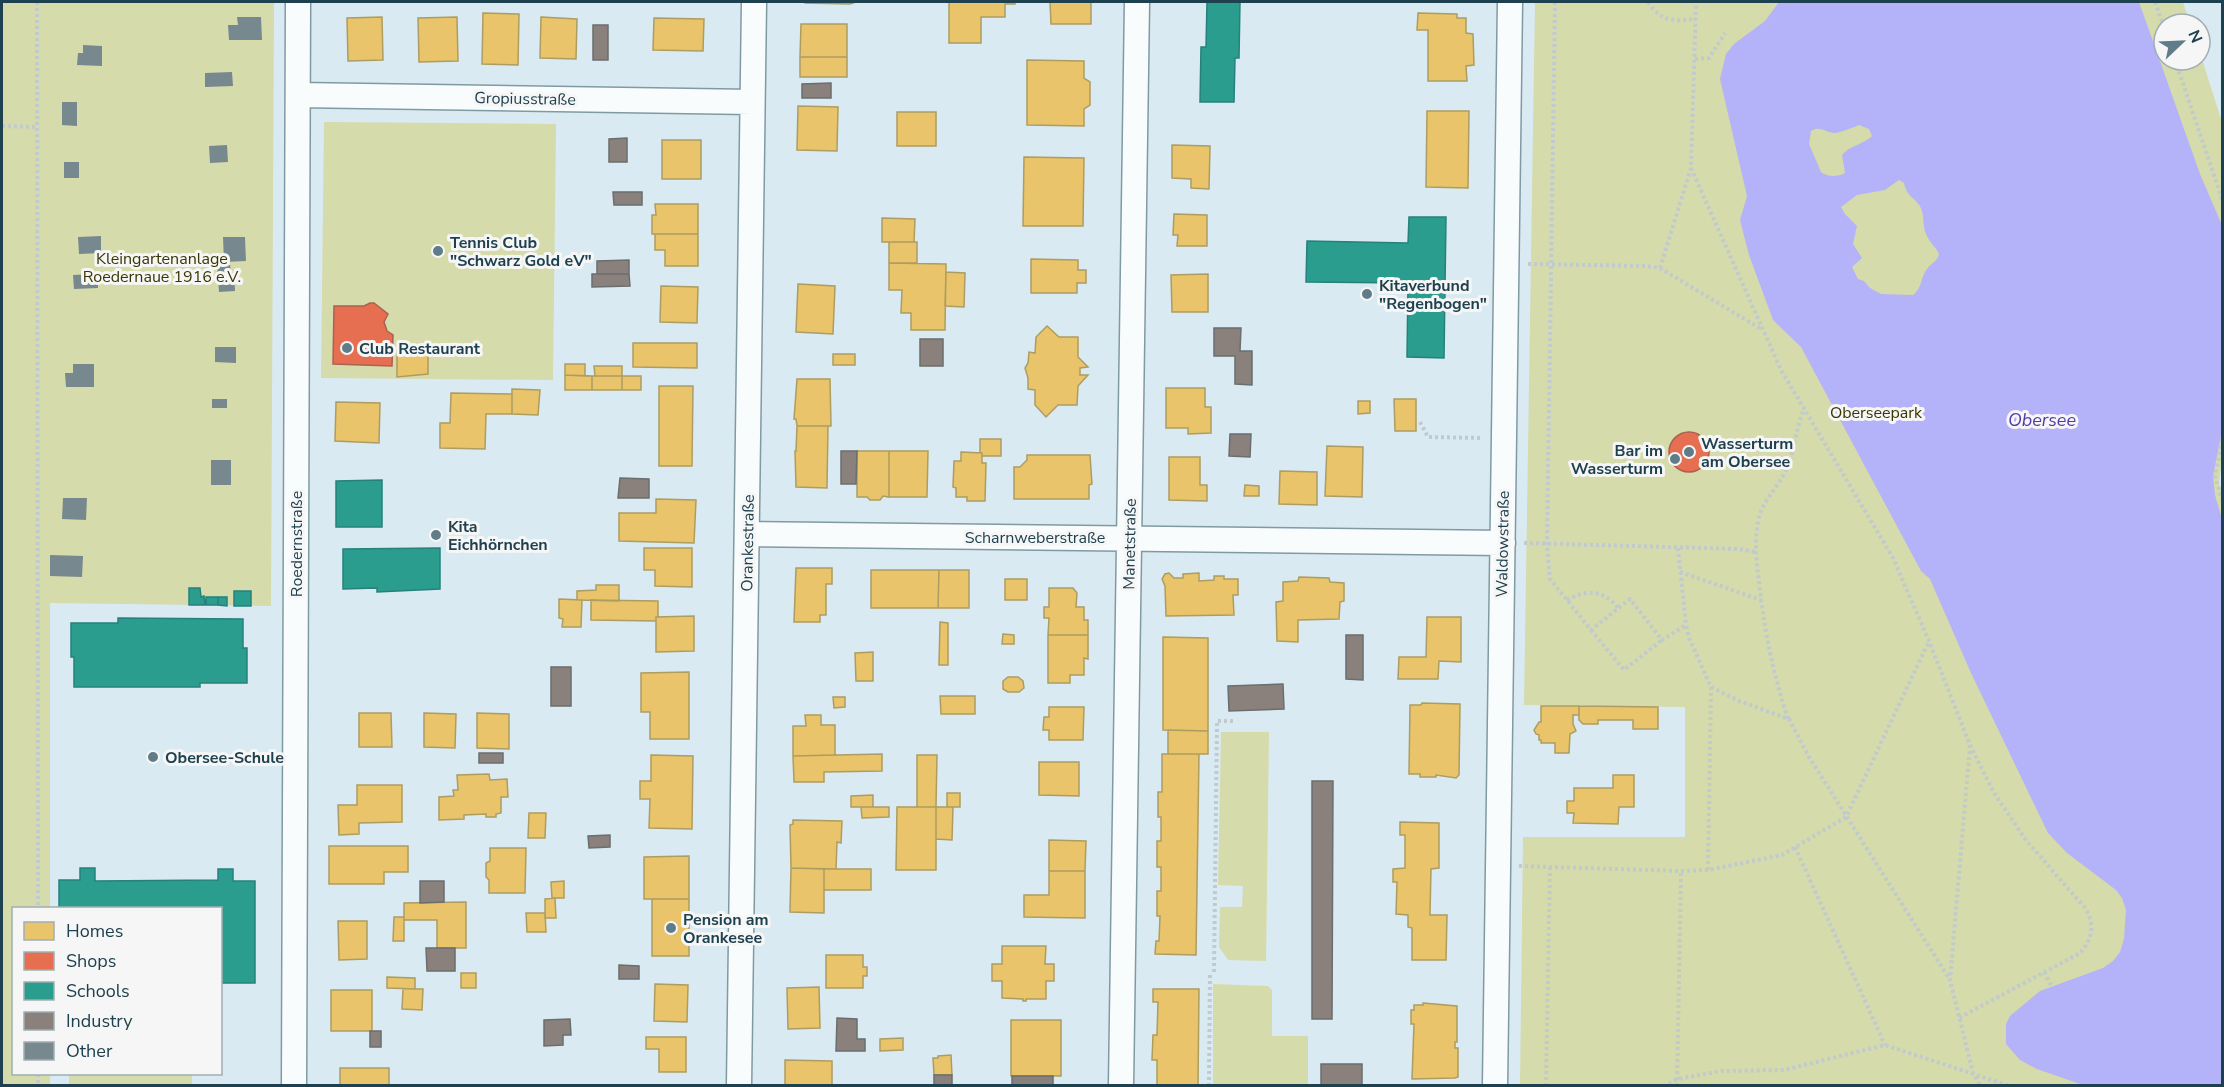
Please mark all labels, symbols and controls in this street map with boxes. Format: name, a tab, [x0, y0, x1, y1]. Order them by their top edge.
north arrow	[2152, 12, 2212, 72]
text: N	[2182, 27, 2207, 46]
street label: Gropiusstraße	[474, 87, 576, 111]
place label: Tennis Club "Schwarz Gold eV"	[450, 232, 592, 272]
marker: Tennis Club "Schwarz Gold eV"	[431, 244, 445, 258]
park label: Kleingartenanlage Roedernaue 1916 e.V.	[83, 248, 241, 288]
place label: Kitaverbund "Regenbogen"	[1379, 275, 1487, 315]
marker: Kitaverbund "Regenbogen"	[1360, 287, 1374, 301]
place label: Club Restaurant	[359, 338, 481, 360]
marker: Club Restaurant	[340, 341, 354, 355]
park label: Oberseepark	[1830, 402, 1923, 424]
water label: Obersee	[2008, 408, 2076, 432]
place label: Wasserturm am Obersee	[1701, 433, 1793, 473]
place label: Bar im Wasserturm	[1571, 440, 1663, 480]
marker: Wasserturm am Obersee	[1682, 445, 1696, 459]
marker: Bar im Wasserturm	[1668, 452, 1682, 466]
street label: Waldowstraße	[1491, 490, 1515, 598]
street label: Roedernstraße	[286, 491, 308, 597]
street label: Orankestraße	[736, 494, 760, 592]
street label: Manetstraße	[1118, 498, 1142, 590]
place label: Kita Eichhörnchen	[448, 516, 548, 556]
street label: Scharnweberstraße	[965, 527, 1105, 549]
marker: Kita Eichhörnchen	[429, 528, 443, 542]
place label: Obersee-Schule	[165, 747, 284, 769]
marker: Obersee-Schule	[146, 750, 160, 764]
legend	[12, 907, 222, 1075]
place label: Pension am Orankesee	[683, 909, 769, 949]
text: Homes	[66, 919, 123, 943]
marker: Pension am Orankesee	[664, 921, 678, 935]
text: Shops	[66, 949, 116, 973]
text: Schools	[66, 979, 130, 1003]
text: Industry	[66, 1009, 133, 1033]
text: Other	[66, 1039, 113, 1063]

